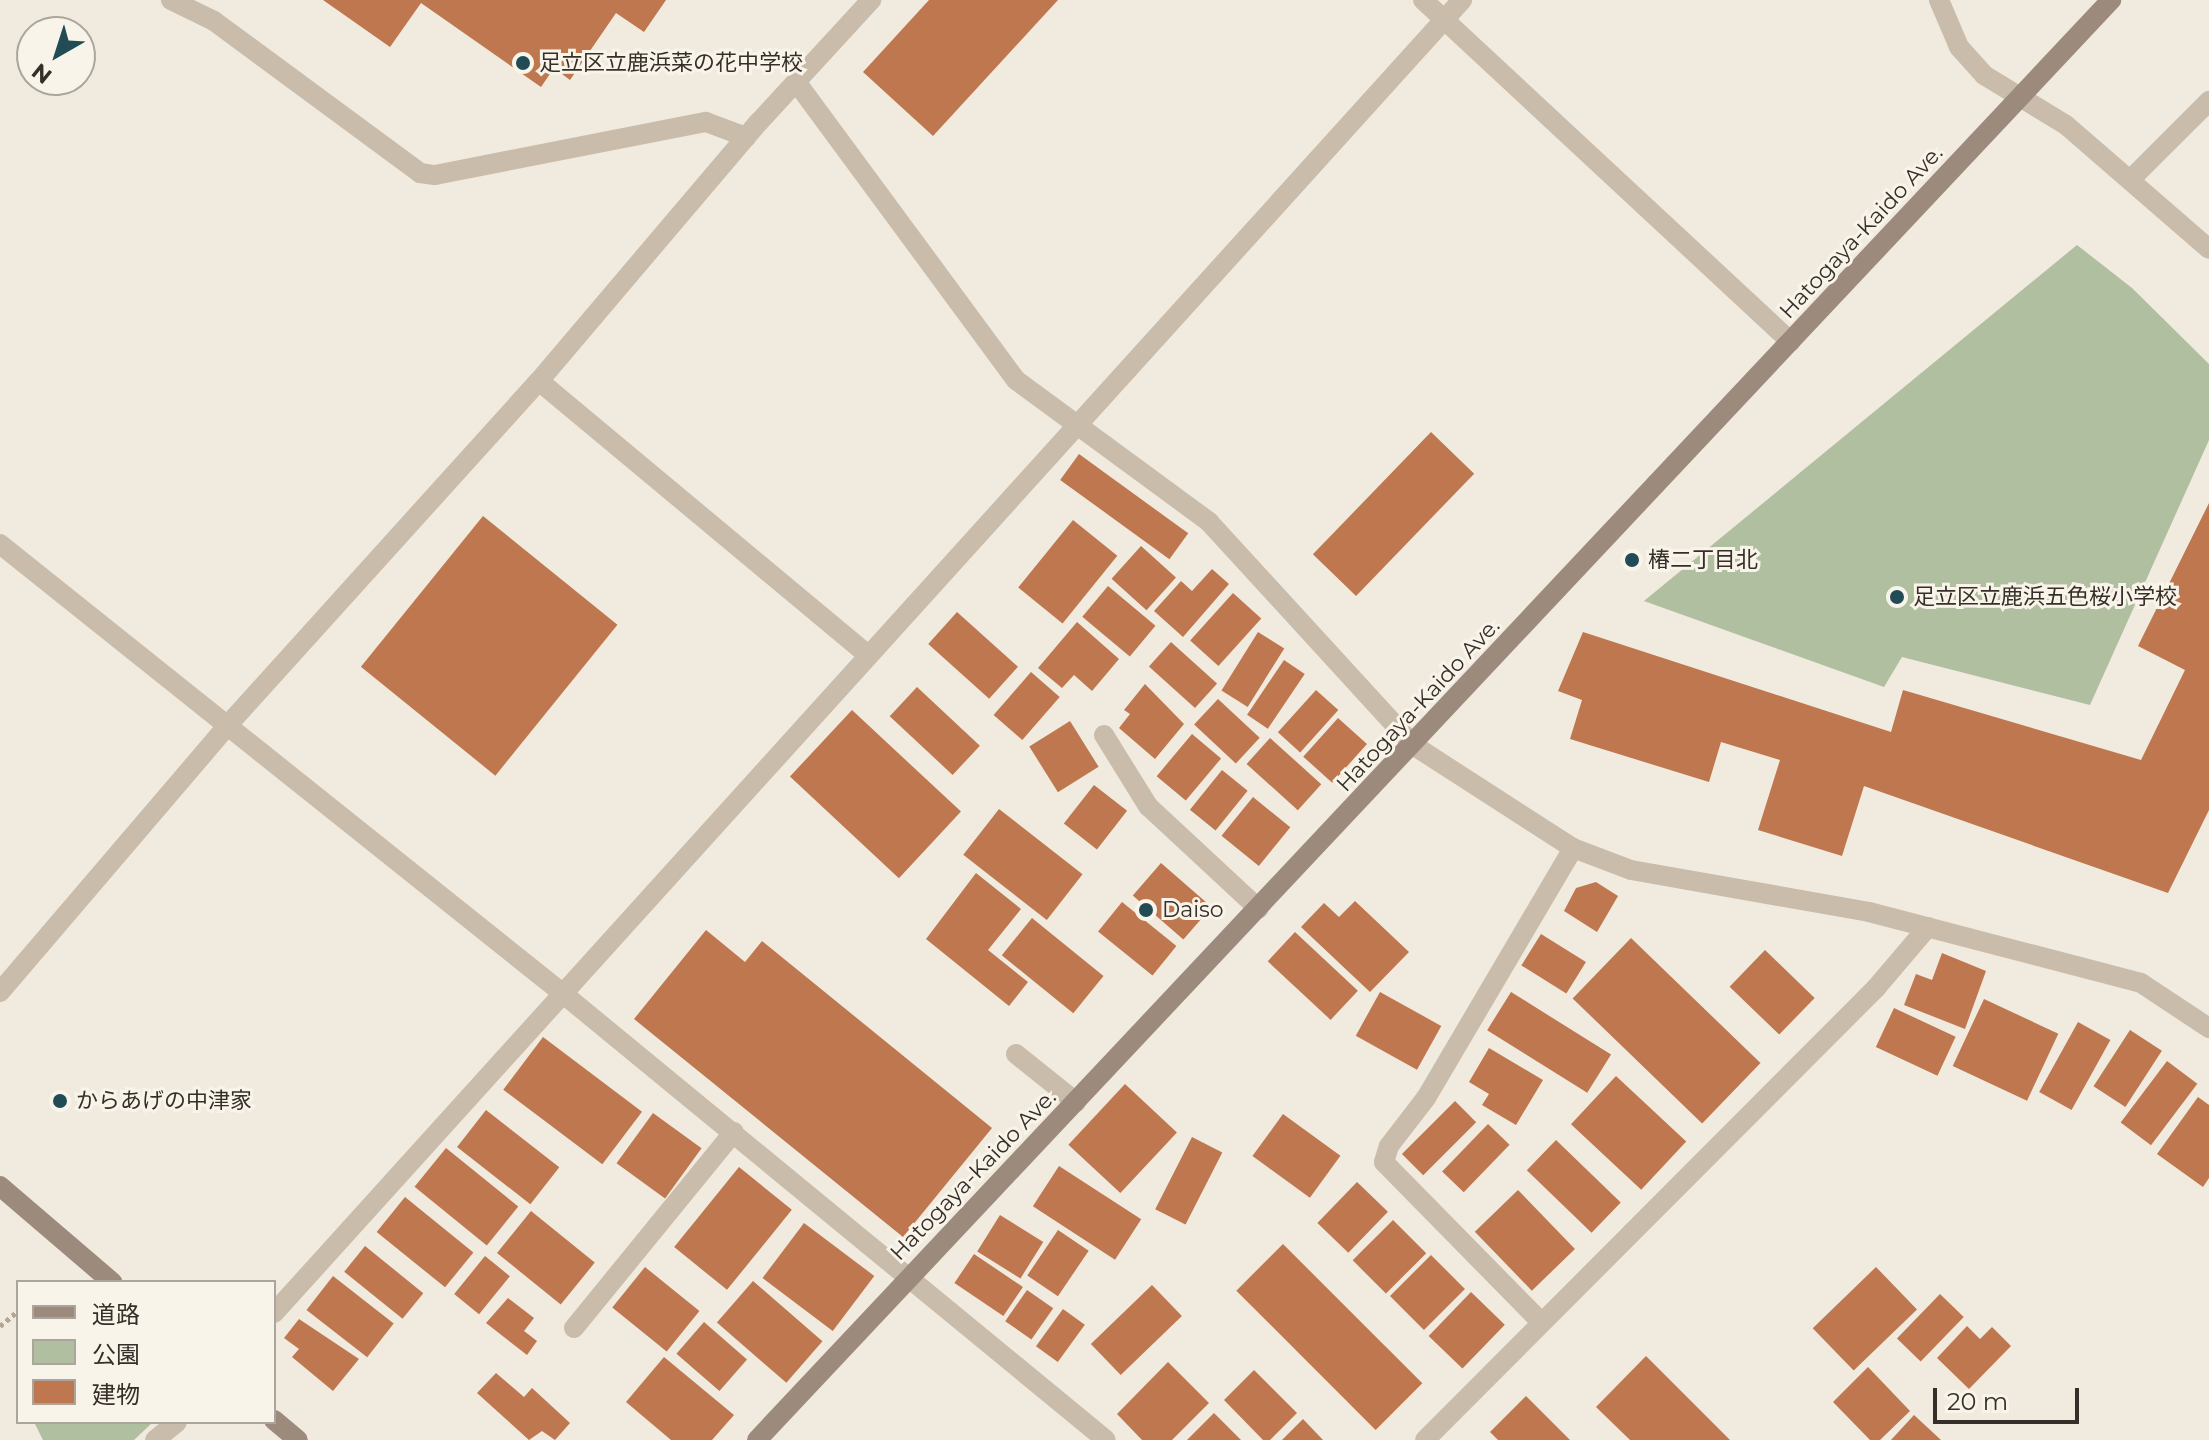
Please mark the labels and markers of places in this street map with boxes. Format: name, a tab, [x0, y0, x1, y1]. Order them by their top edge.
place label: 足立区立鹿浜菜の花中学校	[539, 50, 803, 76]
marker: 足立区立鹿浜菜の花中学校	[514, 54, 532, 72]
place label: 椿二丁目北	[1648, 547, 1758, 573]
marker: 椿二丁目北	[1623, 551, 1641, 569]
place label: 足立区立鹿浜五色桜小学校	[1913, 584, 2177, 610]
marker: 足立区立鹿浜五色桜小学校	[1888, 588, 1906, 606]
place label: Daiso	[1162, 897, 1224, 923]
marker: Daiso	[1137, 901, 1155, 919]
place label: からあげの中津家	[76, 1088, 252, 1114]
marker: からあげの中津家	[51, 1092, 69, 1110]

